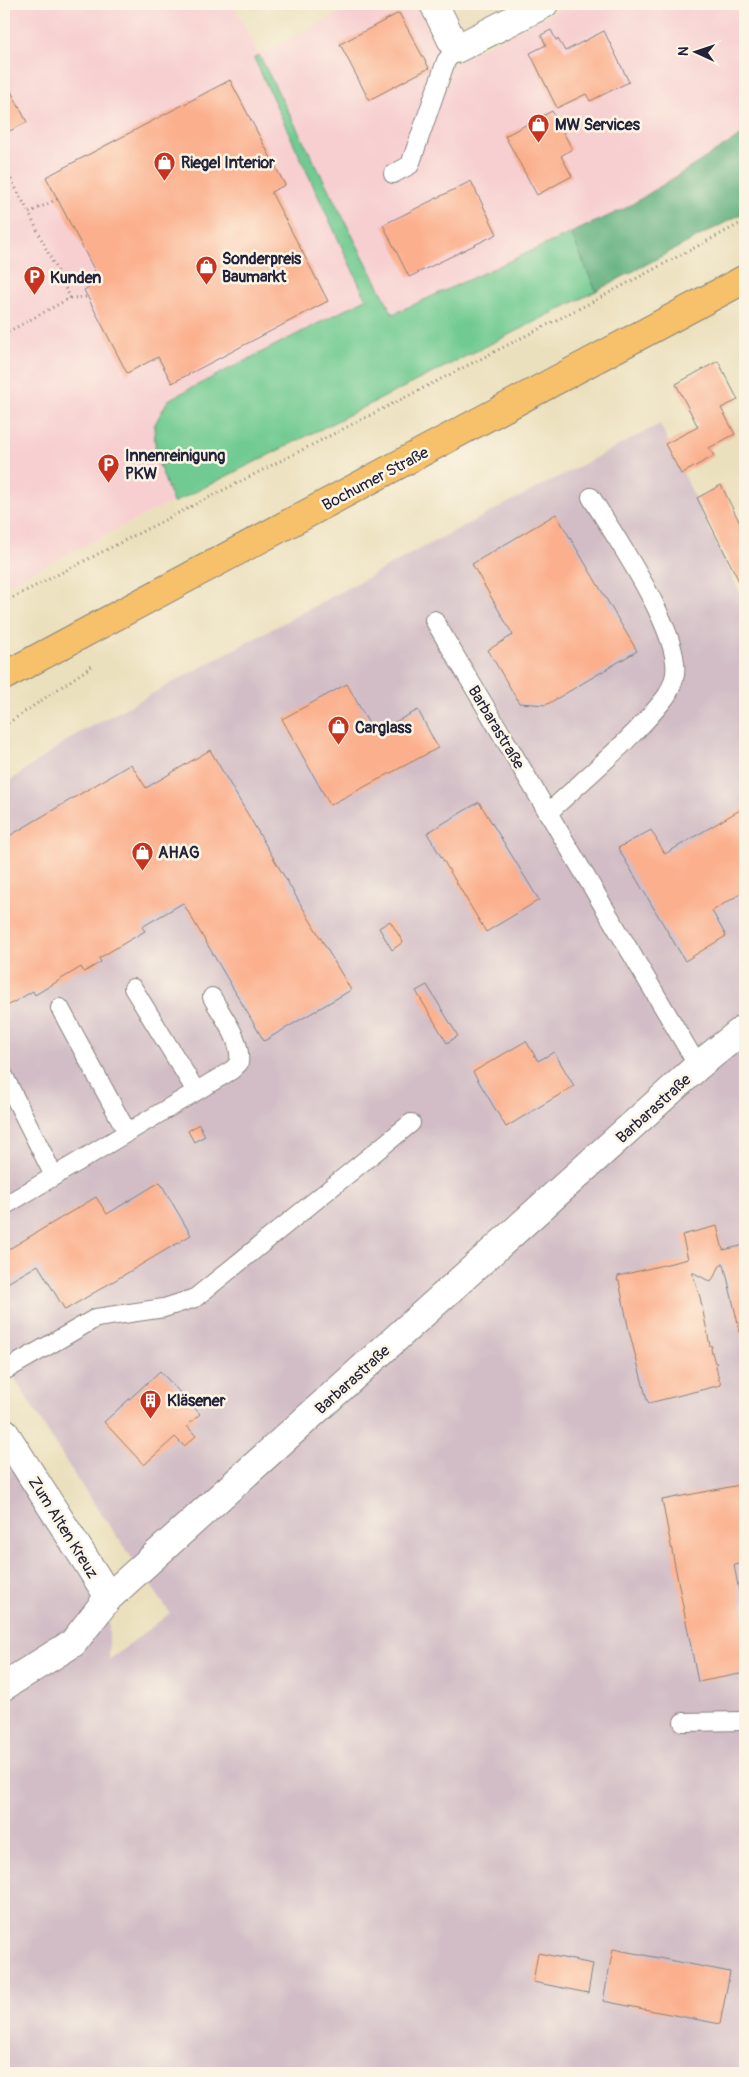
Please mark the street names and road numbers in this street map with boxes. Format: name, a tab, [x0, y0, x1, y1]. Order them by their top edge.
street label: Bochumer Straße	[319, 442, 432, 515]
street label: Barbarastraße	[463, 682, 529, 773]
street label: Barbarastraße	[612, 1070, 695, 1148]
street label: Barbarastraße	[311, 1341, 394, 1419]
street label: Zum Alten Kreuz	[24, 1473, 102, 1582]

